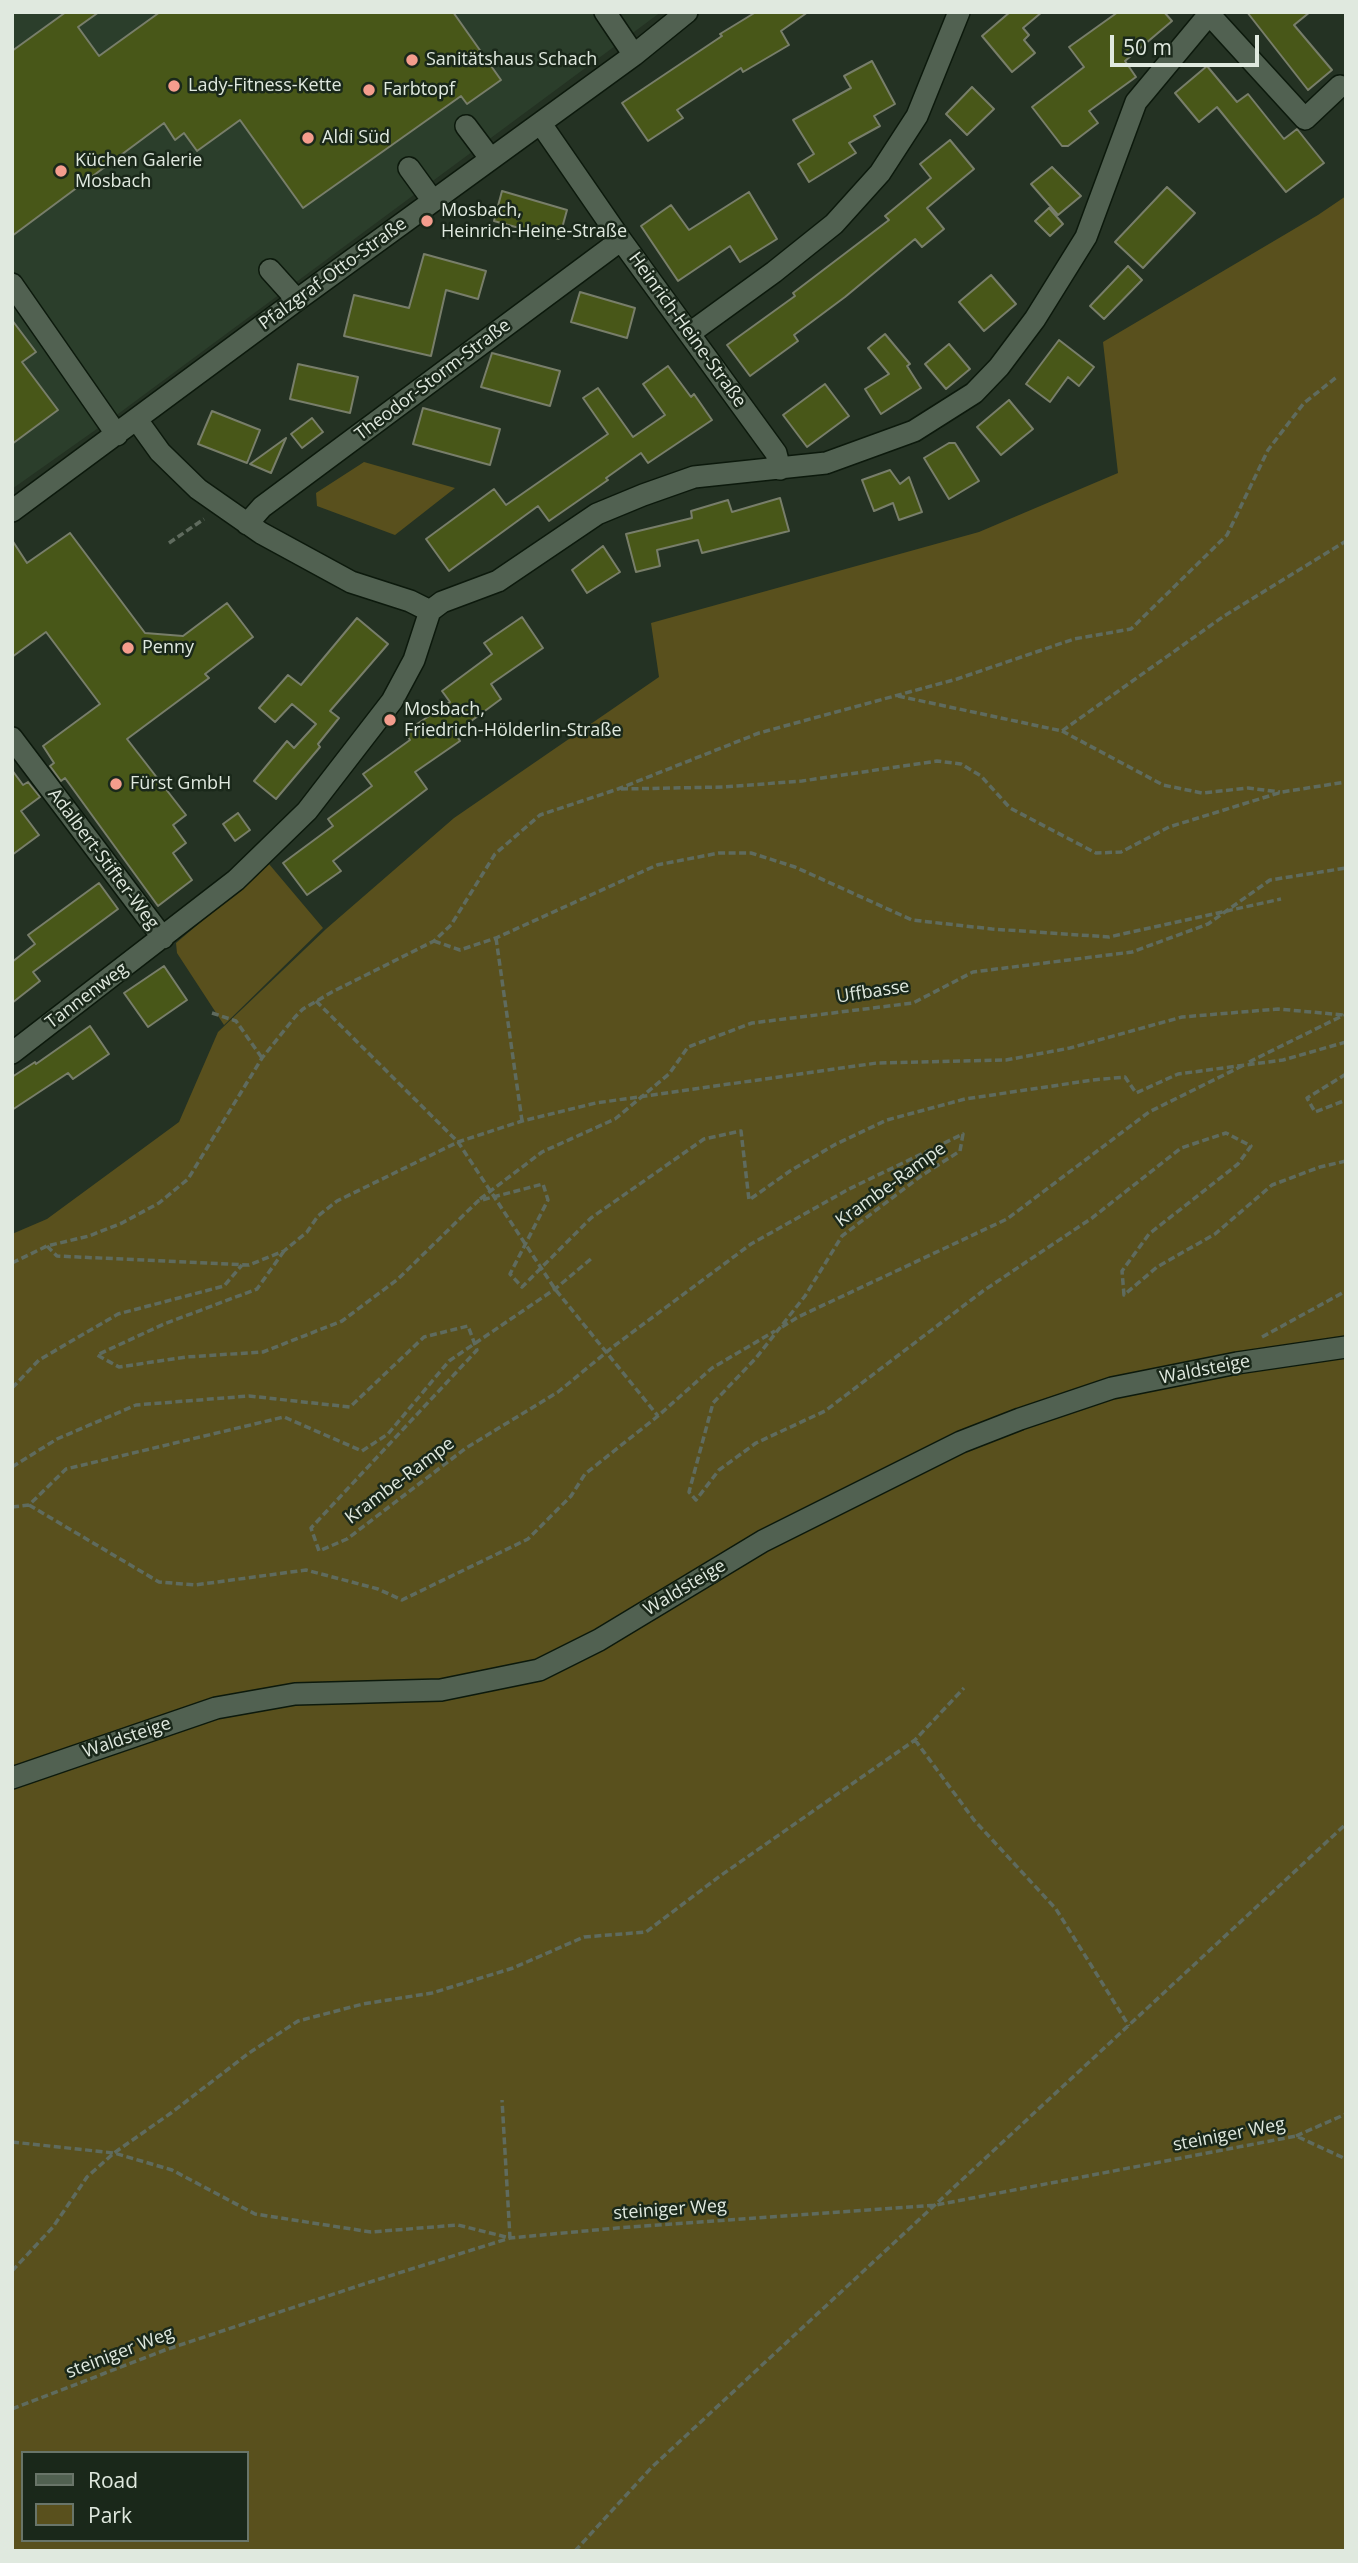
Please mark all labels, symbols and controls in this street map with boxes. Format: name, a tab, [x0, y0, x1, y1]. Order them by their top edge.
scale bar	[1113, 21, 1262, 65]
text: 50 m	[1123, 33, 1172, 61]
place label: Sanitätshaus Schach	[426, 49, 597, 71]
marker: Sanitätshaus Schach	[404, 52, 420, 68]
place label: Lady-Fitness-Kette	[188, 75, 342, 97]
marker: Lady-Fitness-Kette	[166, 78, 182, 94]
place label: Farbtopf	[383, 79, 455, 101]
marker: Farbtopf	[361, 82, 377, 98]
place label: Aldi Süd	[322, 127, 390, 149]
marker: Aldi Süd	[300, 130, 316, 146]
place label: Küchen Galerie Mosbach	[75, 150, 202, 192]
marker: Küchen Galerie Mosbach	[53, 163, 69, 179]
place label: Mosbach, Heinrich-Heine-Straße	[441, 200, 627, 242]
street label: Pfalzgraf-Otto-Straße	[255, 213, 411, 335]
marker: Mosbach, Heinrich-Heine-Straße	[419, 213, 435, 229]
street label: Heinrich-Heine-Straße	[624, 248, 750, 412]
street label: Theodor-Storm-Straße	[351, 315, 515, 445]
place label: Penny	[142, 637, 194, 659]
marker: Penny	[120, 640, 136, 656]
place label: Mosbach, Friedrich-Hölderlin-Straße	[404, 699, 622, 742]
marker: Mosbach, Friedrich-Hölderlin-Straße	[382, 712, 398, 728]
place label: Fürst GmbH	[130, 773, 231, 795]
marker: Fürst GmbH	[108, 776, 124, 792]
street label: Adalbert-Stifter-Weg	[43, 784, 163, 934]
street label: Tannenweg	[42, 958, 132, 1034]
street label: Uffbasse	[835, 976, 911, 1008]
street label: Krambe-Rampe	[832, 1138, 950, 1232]
street label: Waldsteige	[1158, 1351, 1252, 1389]
street label: Krambe-Rampe	[341, 1433, 459, 1529]
street label: Waldsteige	[640, 1555, 730, 1621]
street label: Waldsteige	[80, 1713, 174, 1763]
street label: steiniger Weg	[1171, 2114, 1287, 2156]
street label: steiniger Weg	[613, 2195, 727, 2225]
street label: steiniger Weg	[63, 2323, 177, 2383]
legend	[21, 2451, 248, 2542]
text: Road	[88, 2466, 138, 2494]
text: Park	[88, 2501, 132, 2529]

